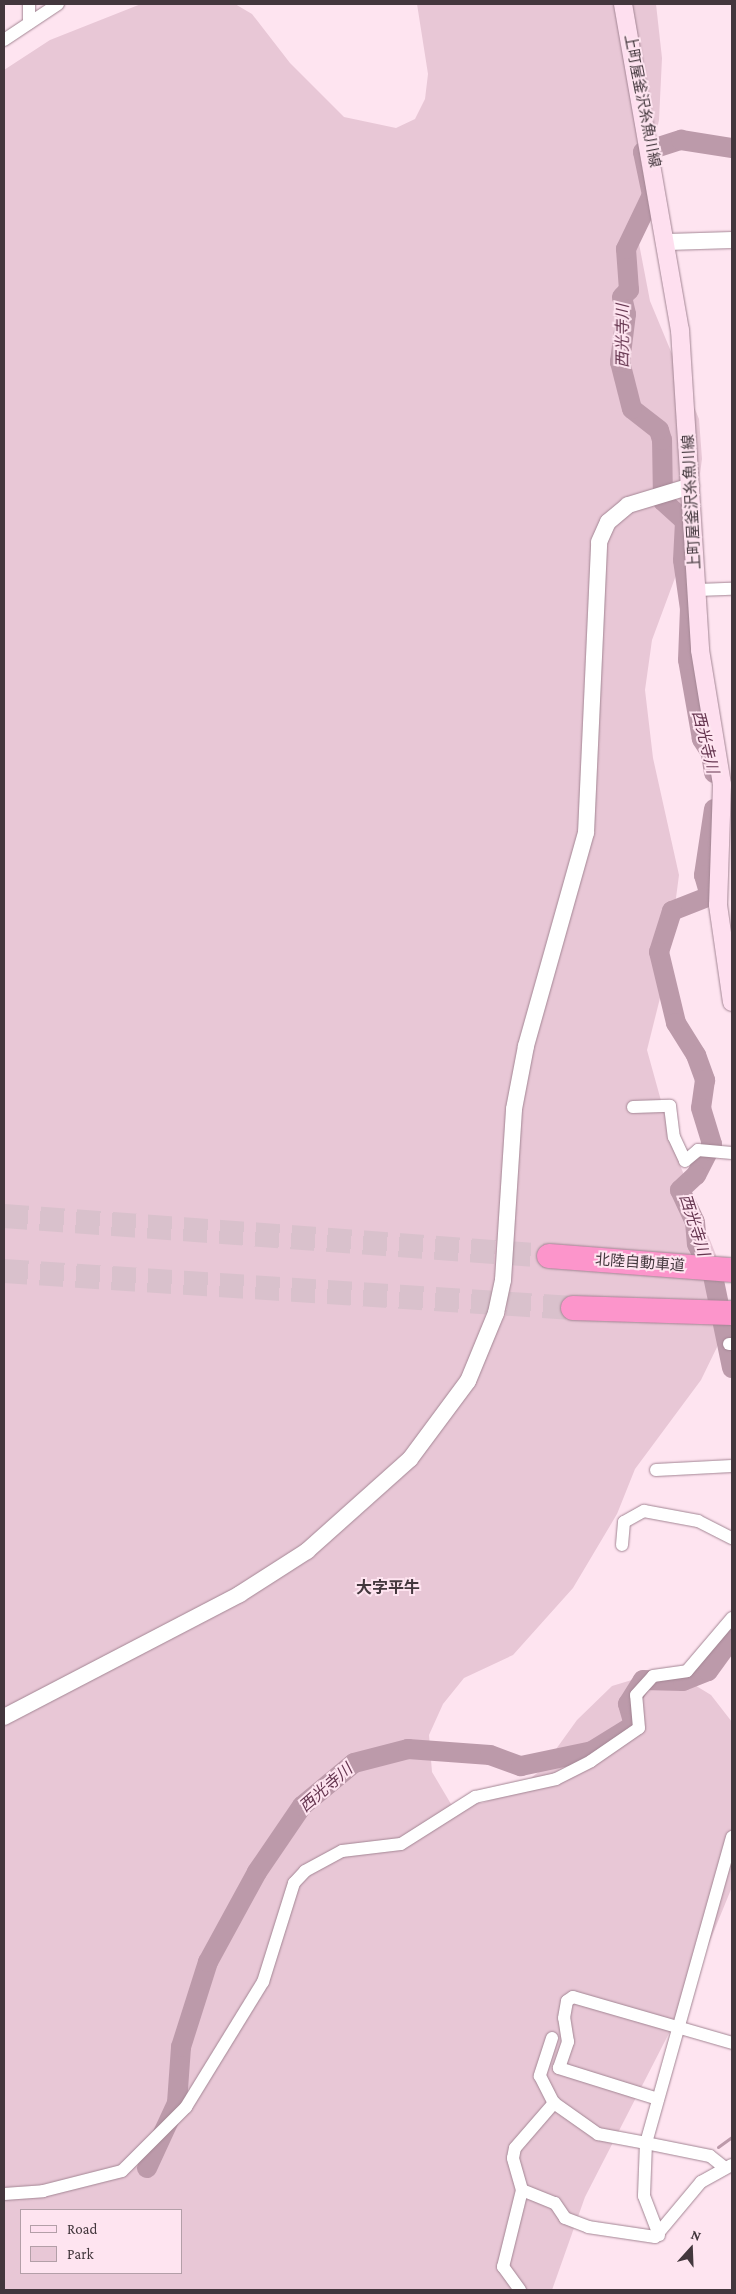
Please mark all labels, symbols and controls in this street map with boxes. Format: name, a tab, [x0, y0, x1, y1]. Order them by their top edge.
street label: 上町屋釜沢糸魚川線	[620, 33, 664, 169]
water label: 西光寺川	[613, 304, 633, 368]
street label: 上町屋釜沢糸魚川線	[679, 434, 705, 570]
water label: 西光寺川	[688, 709, 722, 775]
water label: 西光寺川	[675, 1192, 713, 1258]
street label: 北陸自動車道	[594, 1251, 686, 1275]
district label: 大字平牛	[356, 1578, 420, 1598]
water label: 西光寺川	[296, 1760, 356, 1816]
legend	[20, 2209, 182, 2274]
text: Road	[67, 2221, 97, 2237]
north arrow	[666, 2224, 716, 2274]
text: N	[689, 2226, 703, 2244]
text: Park	[67, 2246, 94, 2262]

